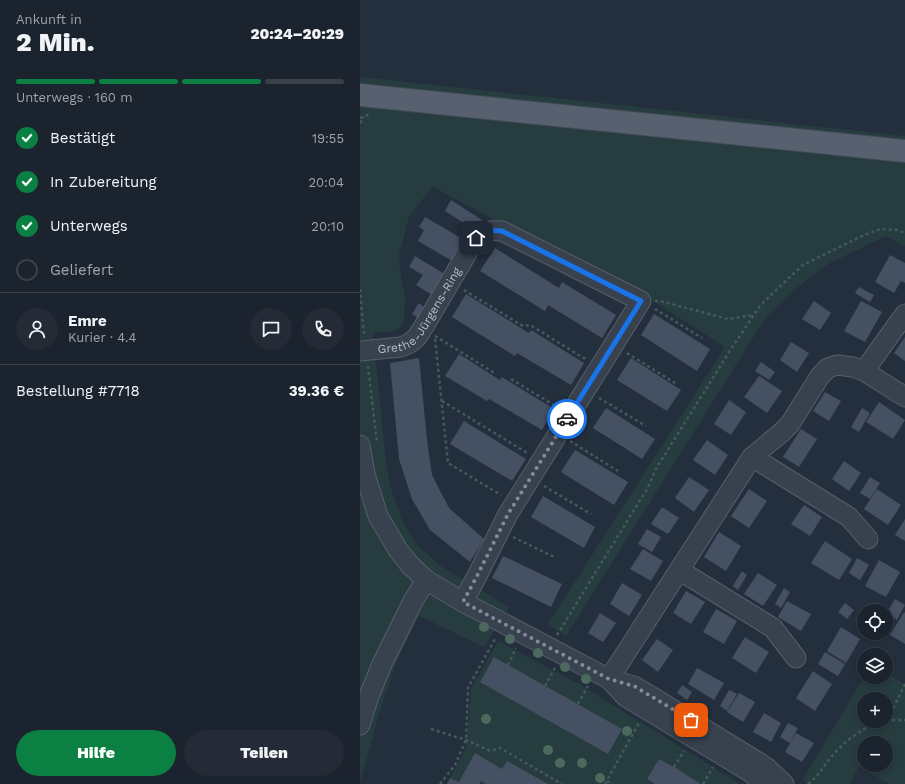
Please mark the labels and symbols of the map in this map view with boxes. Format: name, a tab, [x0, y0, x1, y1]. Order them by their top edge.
pin	[459, 221, 493, 255]
street label: Grethe-Jürgens-Ring	[377, 264, 464, 356]
courier	[547, 399, 587, 439]
pin	[674, 703, 708, 737]

